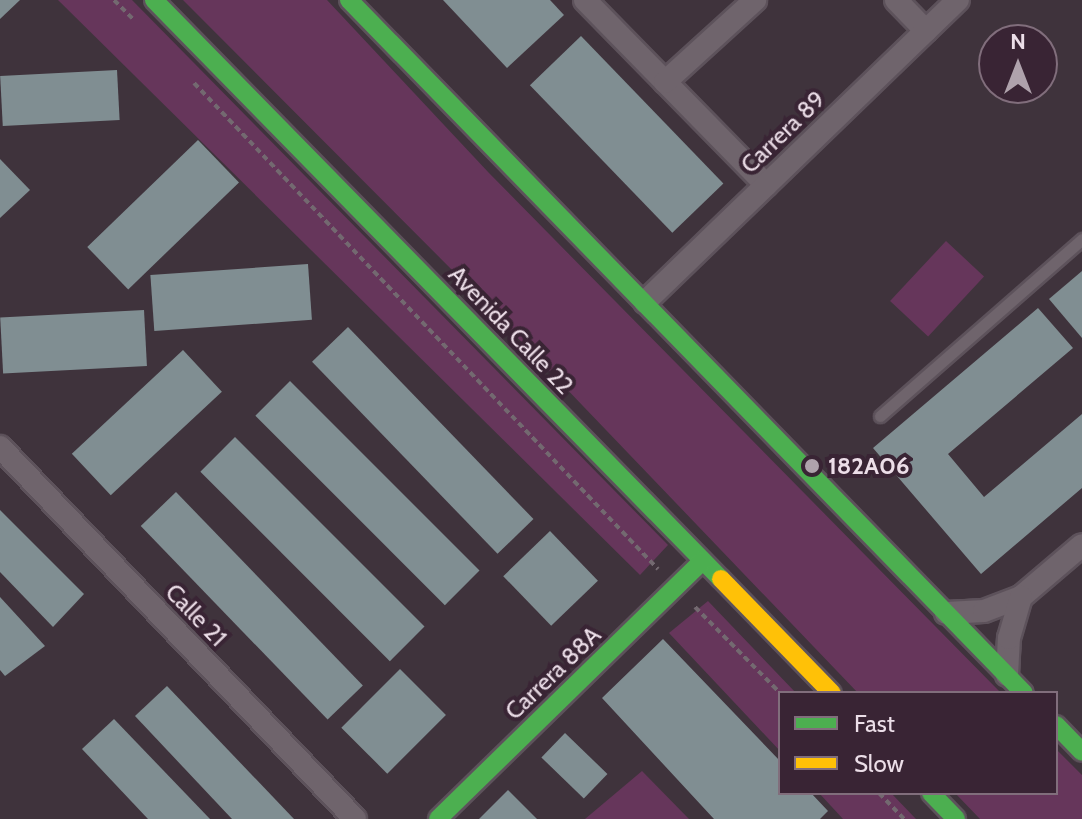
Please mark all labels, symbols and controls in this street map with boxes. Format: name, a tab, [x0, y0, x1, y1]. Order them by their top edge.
north arrow	[978, 24, 1058, 104]
text: N	[1010, 28, 1026, 55]
street label: Carrera 89	[735, 85, 831, 179]
street label: Avenida Calle 22	[443, 260, 579, 400]
place label: 182A06	[828, 452, 909, 480]
marker: 182A06	[803, 457, 821, 475]
street label: Calle 21	[159, 578, 233, 652]
street label: Carrera 88A	[499, 620, 607, 726]
legend	[778, 691, 1058, 795]
text: Fast	[854, 709, 895, 738]
text: Slow	[854, 749, 904, 778]

